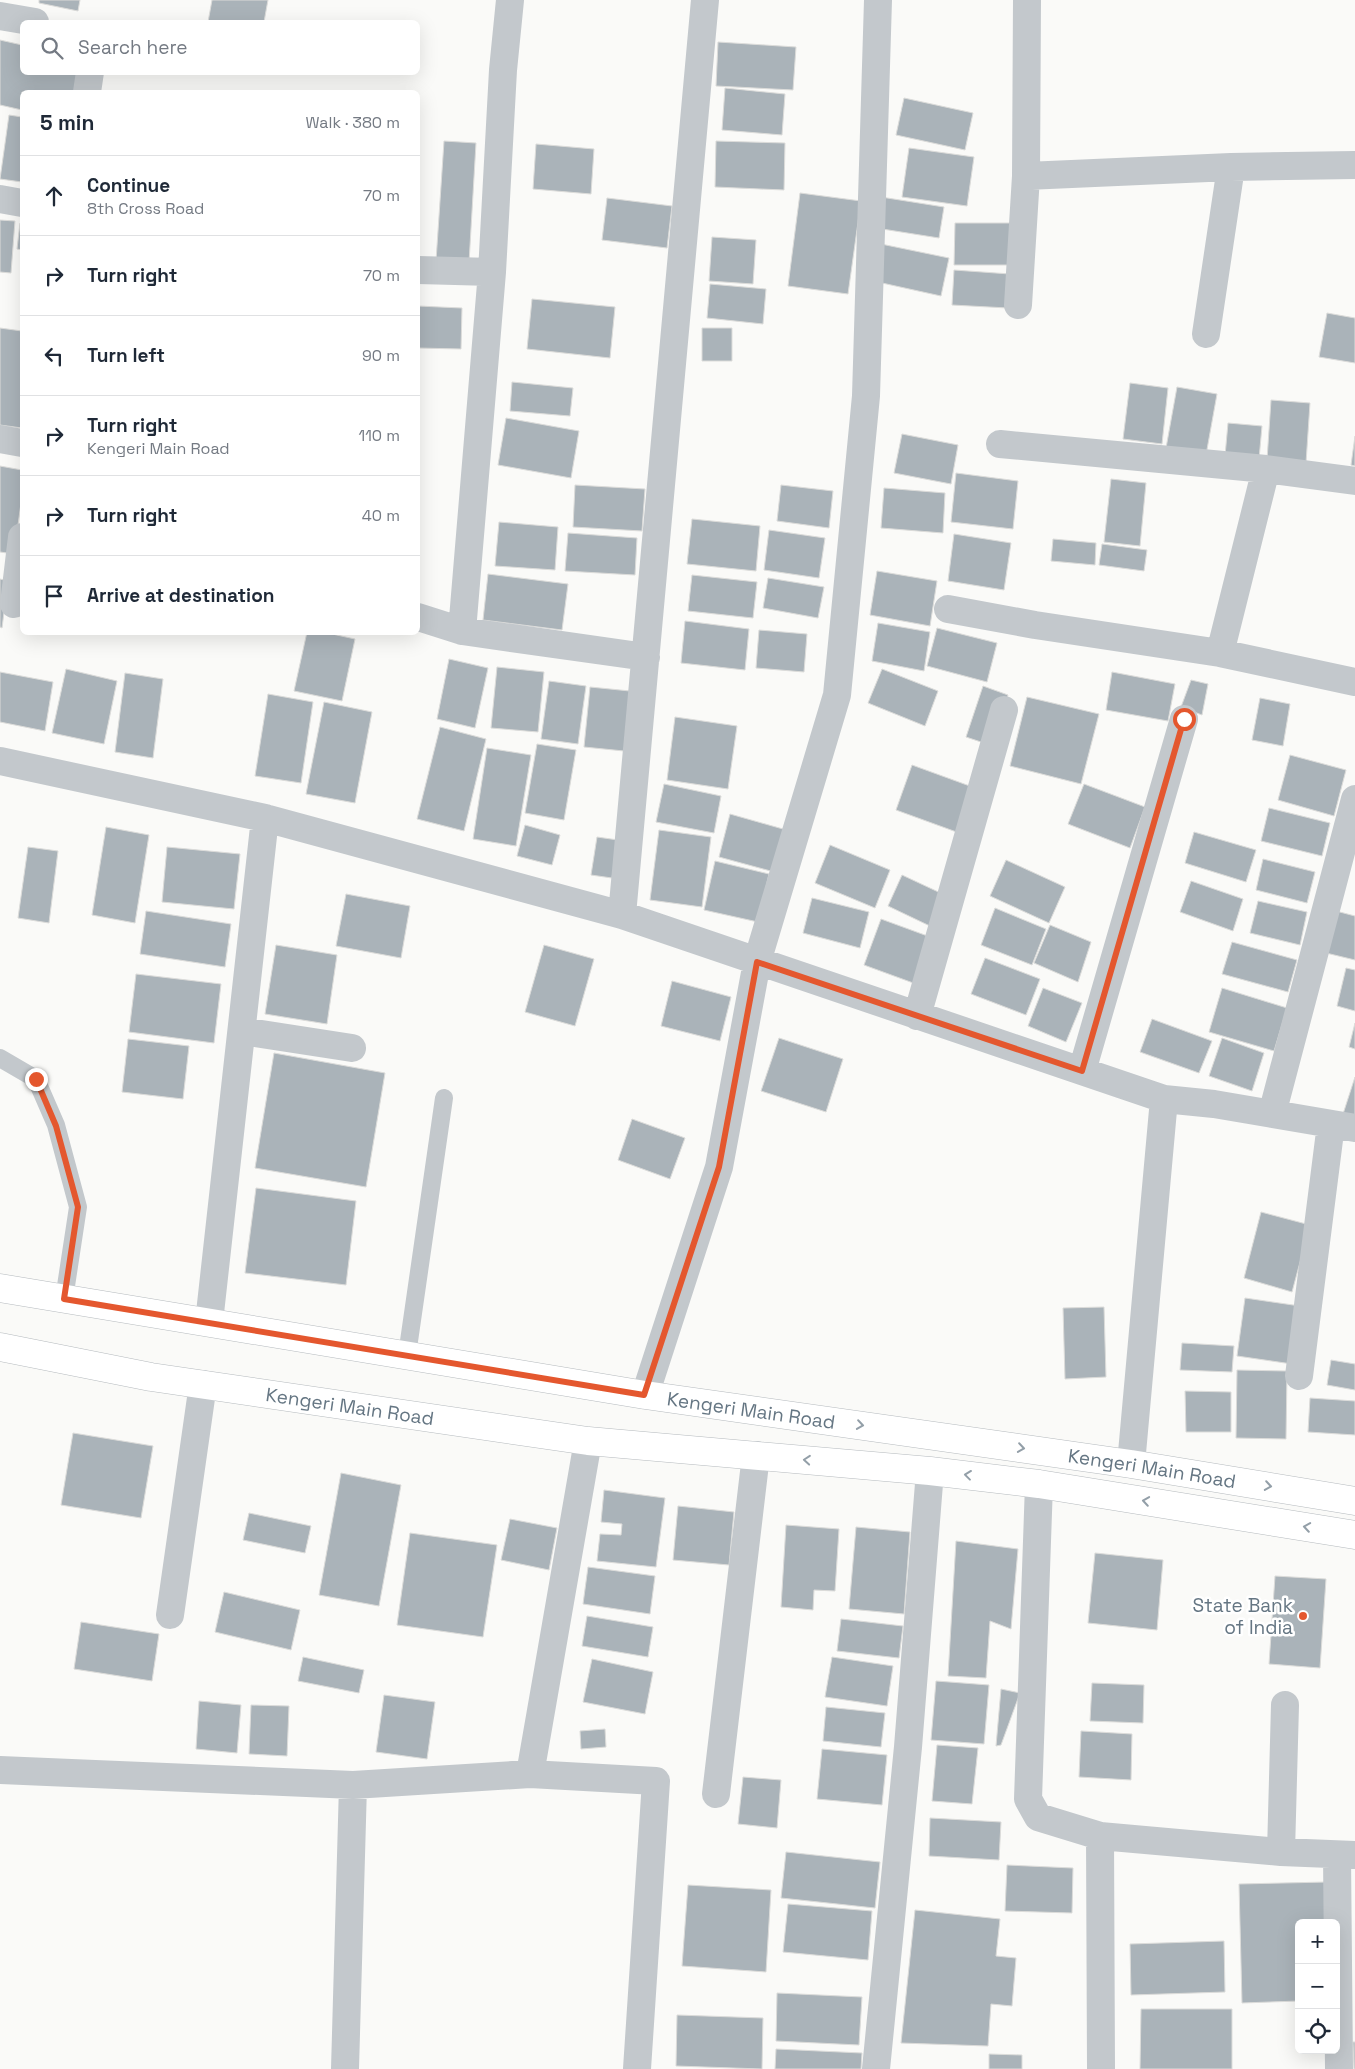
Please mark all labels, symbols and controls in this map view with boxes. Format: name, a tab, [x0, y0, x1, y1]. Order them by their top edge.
search box	[20, 20, 420, 75]
icon: search	[38, 34, 66, 62]
text: Search here	[78, 35, 188, 60]
text: 5 min	[40, 109, 94, 136]
text: Walk · 380 m	[305, 112, 400, 133]
text: Continue	[87, 173, 170, 198]
icon: ahead	[40, 182, 68, 210]
text: 70 m	[363, 185, 400, 206]
text: 8th Cross Road	[87, 198, 204, 219]
icon: right	[40, 262, 68, 290]
text: Turn right	[87, 263, 177, 288]
text: 70 m	[363, 265, 400, 286]
icon: left	[40, 342, 68, 370]
text: Turn left	[87, 343, 165, 368]
text: 90 m	[362, 345, 400, 366]
text: Turn right	[87, 413, 177, 438]
icon: right	[40, 422, 68, 450]
text: 110 m	[358, 425, 400, 446]
text: Kengeri Main Road	[87, 438, 230, 459]
icon: right	[40, 502, 68, 530]
text: Turn right	[87, 503, 177, 528]
text: 40 m	[362, 505, 400, 526]
icon: arrive	[40, 582, 68, 610]
text: Arrive at destination	[87, 583, 275, 608]
route start	[1173, 708, 1196, 731]
route end	[25, 1068, 48, 1091]
street label: Kengeri Main Road	[264, 1381, 436, 1431]
street label: Kengeri Main Road	[665, 1386, 837, 1434]
one-way arrow	[856, 1420, 865, 1430]
one-way arrow	[1018, 1442, 1026, 1453]
street label: Kengeri Main Road	[1066, 1443, 1238, 1494]
one-way arrow	[802, 1454, 810, 1465]
one-way arrow	[964, 1470, 972, 1481]
one-way arrow	[1265, 1480, 1273, 1491]
one-way arrow	[1142, 1497, 1151, 1507]
one-way arrow	[1303, 1523, 1311, 1533]
place label: State Bank of India	[1192, 1593, 1293, 1640]
marker: State Bank of India	[1297, 1610, 1309, 1622]
map controls	[1295, 1919, 1340, 2054]
button: +	[1295, 1919, 1340, 1964]
button: −	[1295, 1964, 1340, 2009]
button: locate	[1295, 2009, 1340, 2054]

